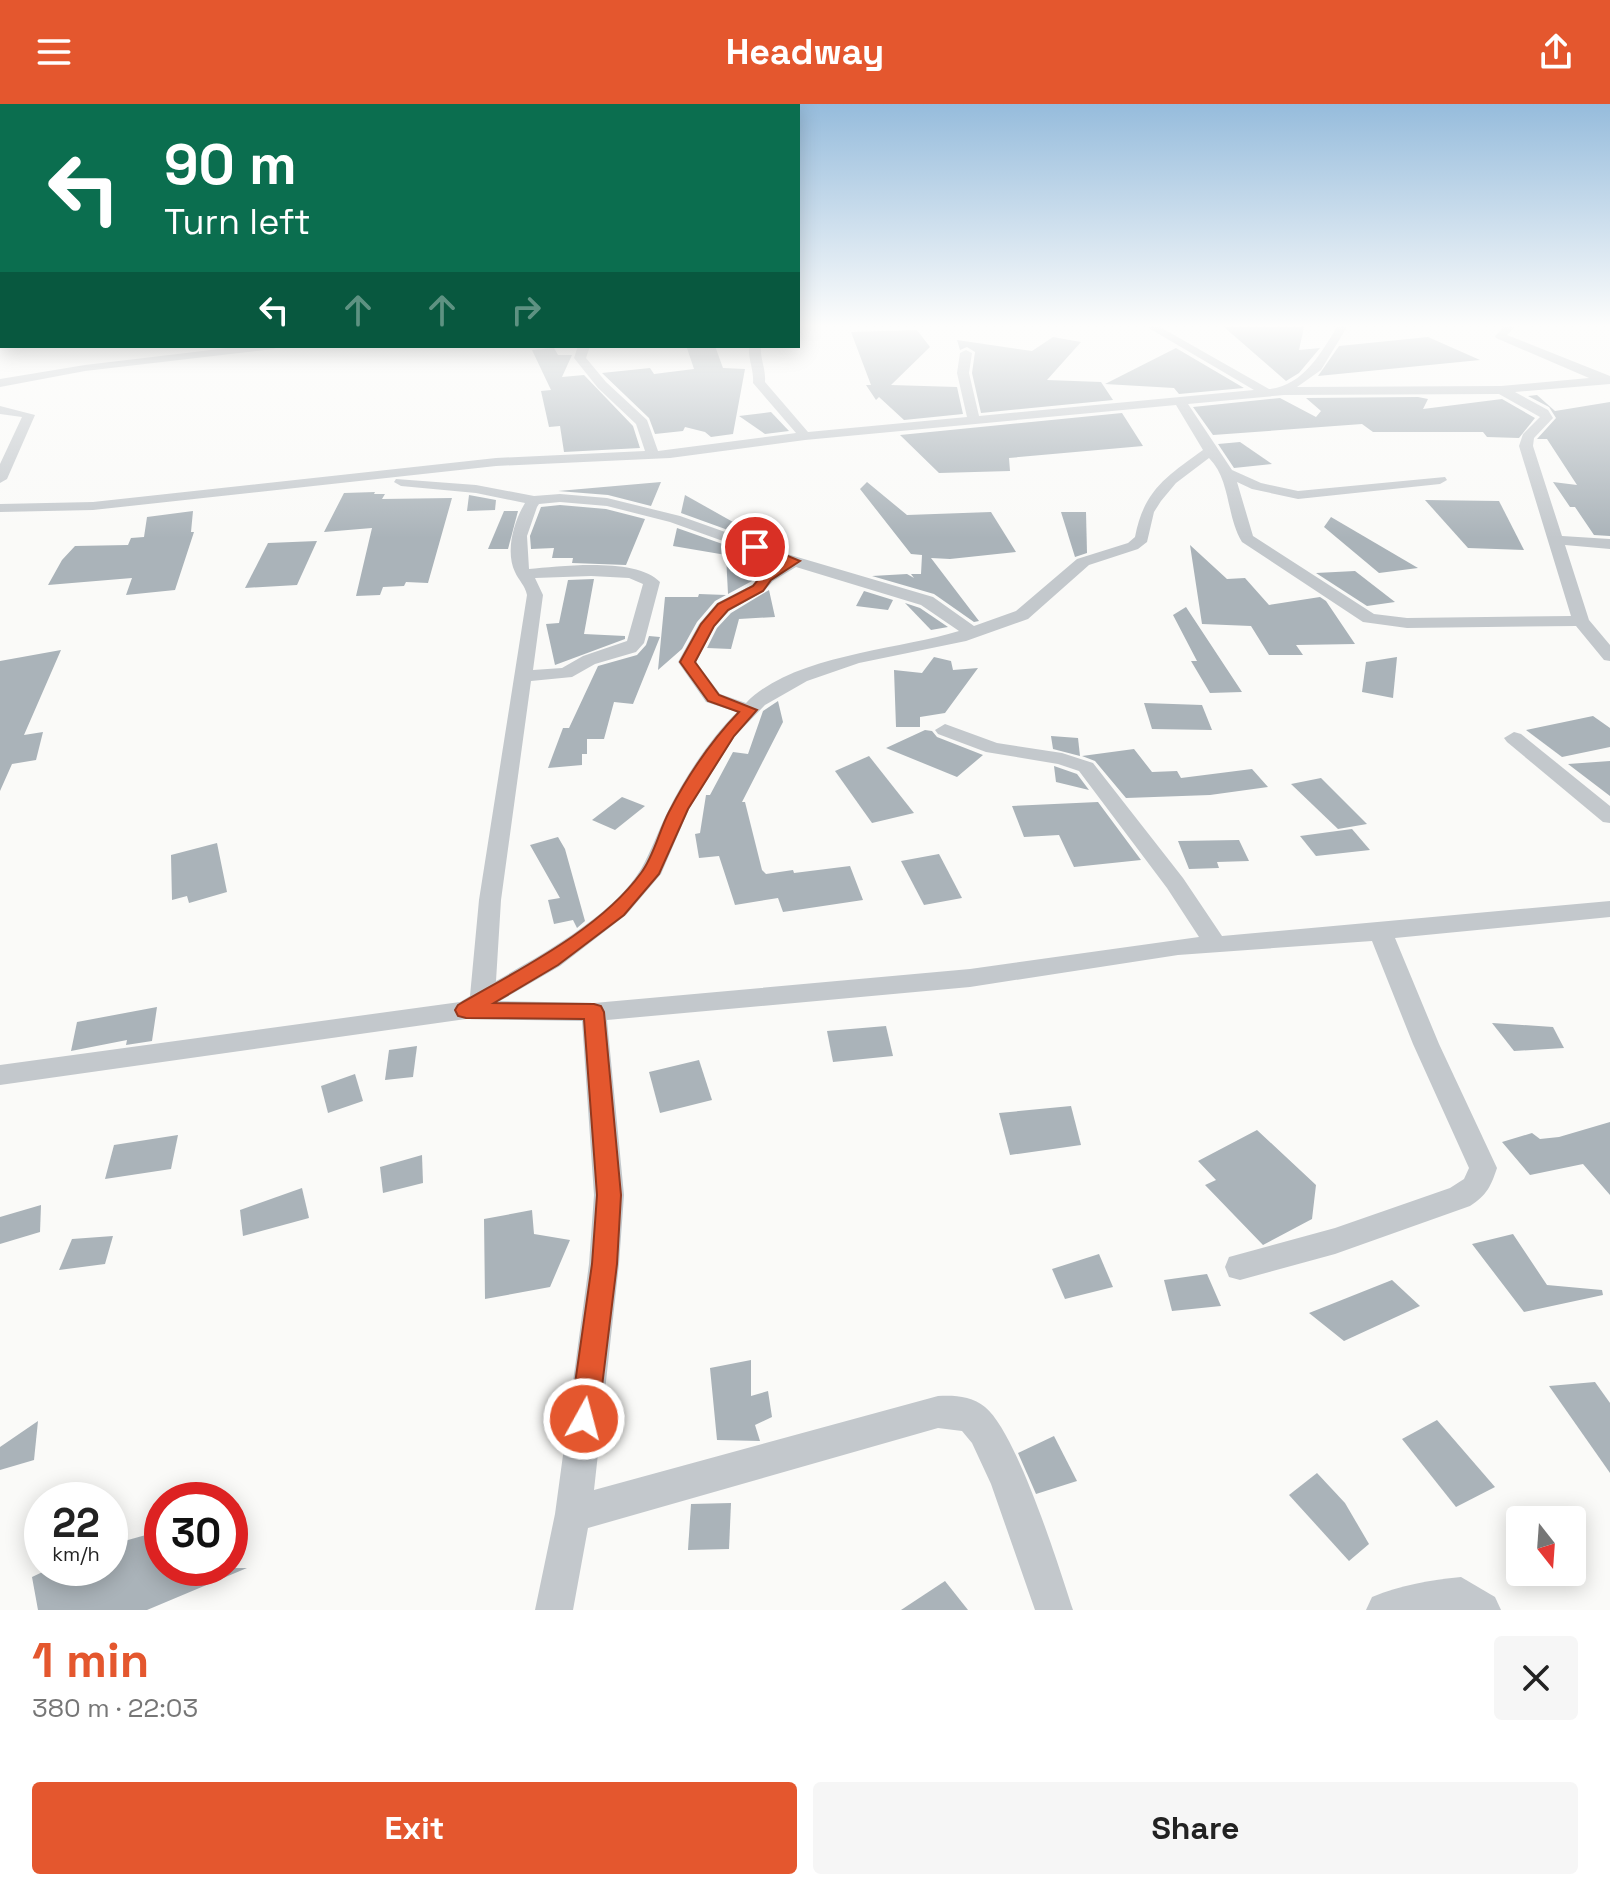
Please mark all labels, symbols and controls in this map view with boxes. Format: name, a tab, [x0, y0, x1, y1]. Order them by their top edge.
text: Headway	[726, 29, 884, 75]
icon: menu	[32, 30, 76, 74]
icon: share	[1534, 30, 1578, 74]
text: 90 m	[164, 129, 297, 200]
icon: left	[32, 136, 136, 240]
text: Turn left	[164, 199, 311, 245]
icon: left	[252, 288, 296, 332]
icon: ahead	[336, 288, 380, 332]
icon: ahead	[420, 288, 464, 332]
icon: right	[504, 288, 548, 332]
pin	[721, 513, 789, 581]
icon: arrive	[733, 525, 777, 569]
position arrow	[542, 1377, 626, 1461]
speed limit sign: 30	[144, 1482, 248, 1586]
text: 22	[52, 1498, 100, 1549]
north arrow	[1506, 1506, 1586, 1586]
map controls	[1506, 1506, 1586, 1586]
text: km/h	[52, 1541, 100, 1567]
text: 1 min	[32, 1630, 149, 1691]
button: close	[1494, 1636, 1578, 1720]
text: 380 m · 22:03	[32, 1691, 198, 1725]
button: Exit	[32, 1782, 797, 1874]
button: Share	[813, 1782, 1578, 1874]

